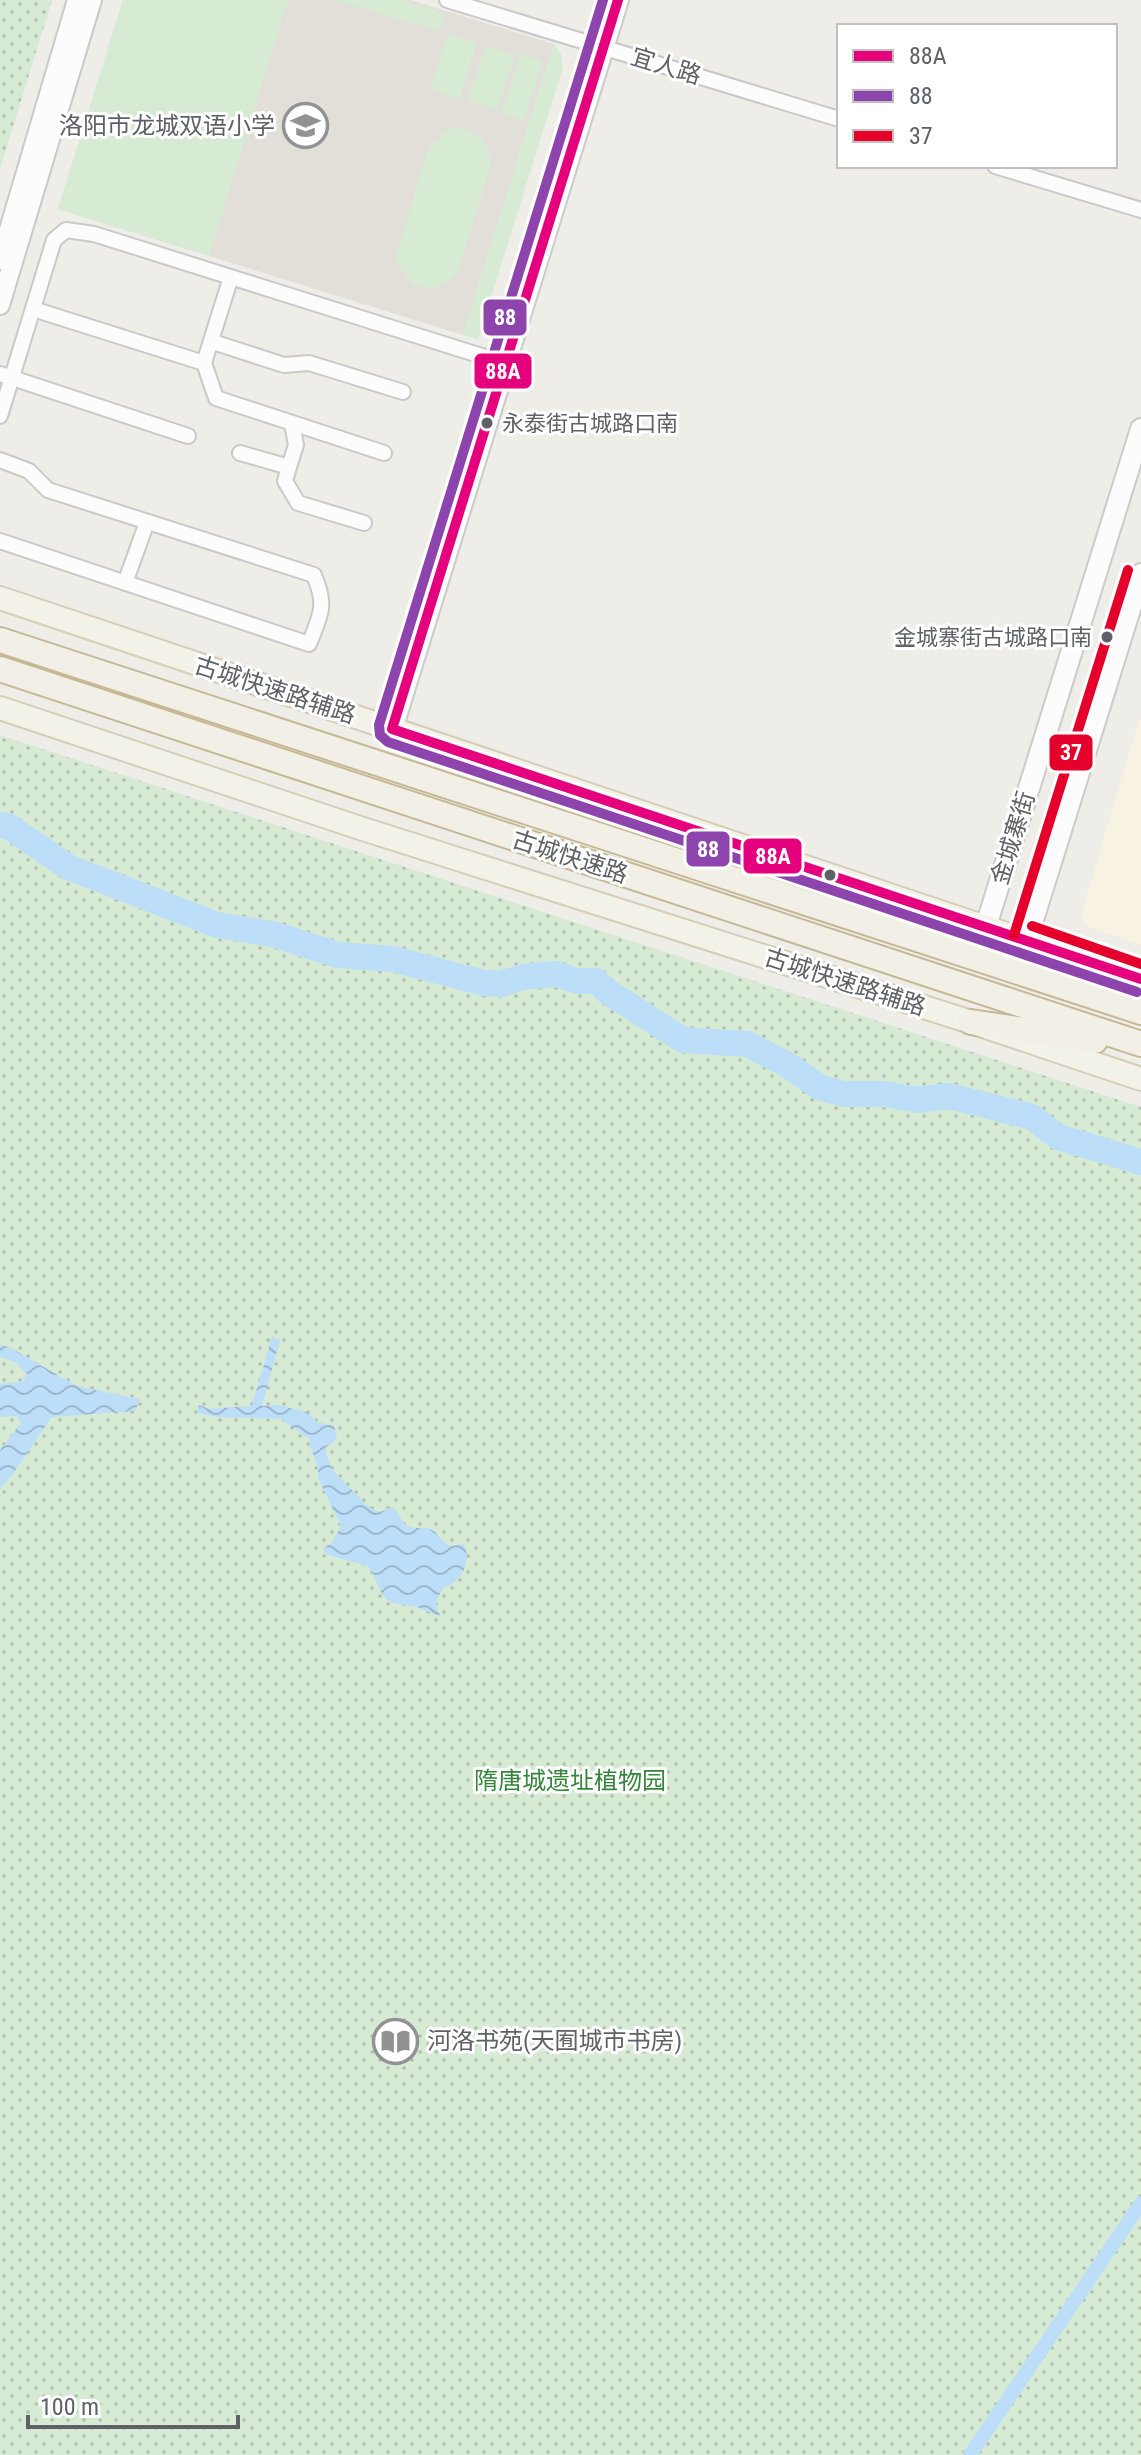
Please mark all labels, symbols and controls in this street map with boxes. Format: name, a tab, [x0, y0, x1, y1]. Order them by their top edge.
legend	[837, 24, 1117, 168]
street label: 宜人路	[627, 42, 705, 90]
text: 88A	[909, 42, 947, 70]
text: 88	[909, 82, 933, 110]
school or university icon: 洛阳市龙城双语小学	[282, 102, 330, 150]
place label: 洛阳市龙城双语小学	[59, 112, 275, 140]
text: 37	[909, 122, 933, 150]
line badge: 88	[482, 298, 528, 337]
text: 88	[494, 305, 516, 330]
line badge: 88A	[473, 352, 533, 390]
text: 88A	[485, 359, 521, 384]
place label: 永泰街古城路口南	[502, 411, 678, 436]
marker: 永泰街古城路口南	[479, 415, 495, 431]
place label: 金城寨街古城路口南	[894, 625, 1092, 650]
marker: 金城寨街古城路口南	[1099, 629, 1115, 645]
street label: 古城快速路辅路	[191, 651, 359, 729]
line badge: 37	[1048, 733, 1094, 772]
text: 37	[1060, 740, 1082, 765]
street label: 金城寨街	[986, 788, 1040, 888]
street label: 古城快速路	[509, 825, 631, 889]
line badge: 88	[685, 830, 731, 868]
text: 88	[697, 837, 719, 862]
line badge: 88A	[742, 837, 803, 875]
text: 88A	[755, 844, 791, 869]
unlabelled marker	[822, 867, 838, 883]
street label: 古城快速路辅路	[761, 943, 929, 1021]
park label: 隋唐城遗址植物园	[474, 1767, 666, 1795]
library icon: 河洛书苑(天囿城市书房)	[372, 2017, 420, 2065]
place label: 河洛书苑(天囿城市书房)	[427, 2027, 682, 2055]
scale bar	[28, 2379, 238, 2429]
text: 100 m	[40, 2393, 99, 2421]

